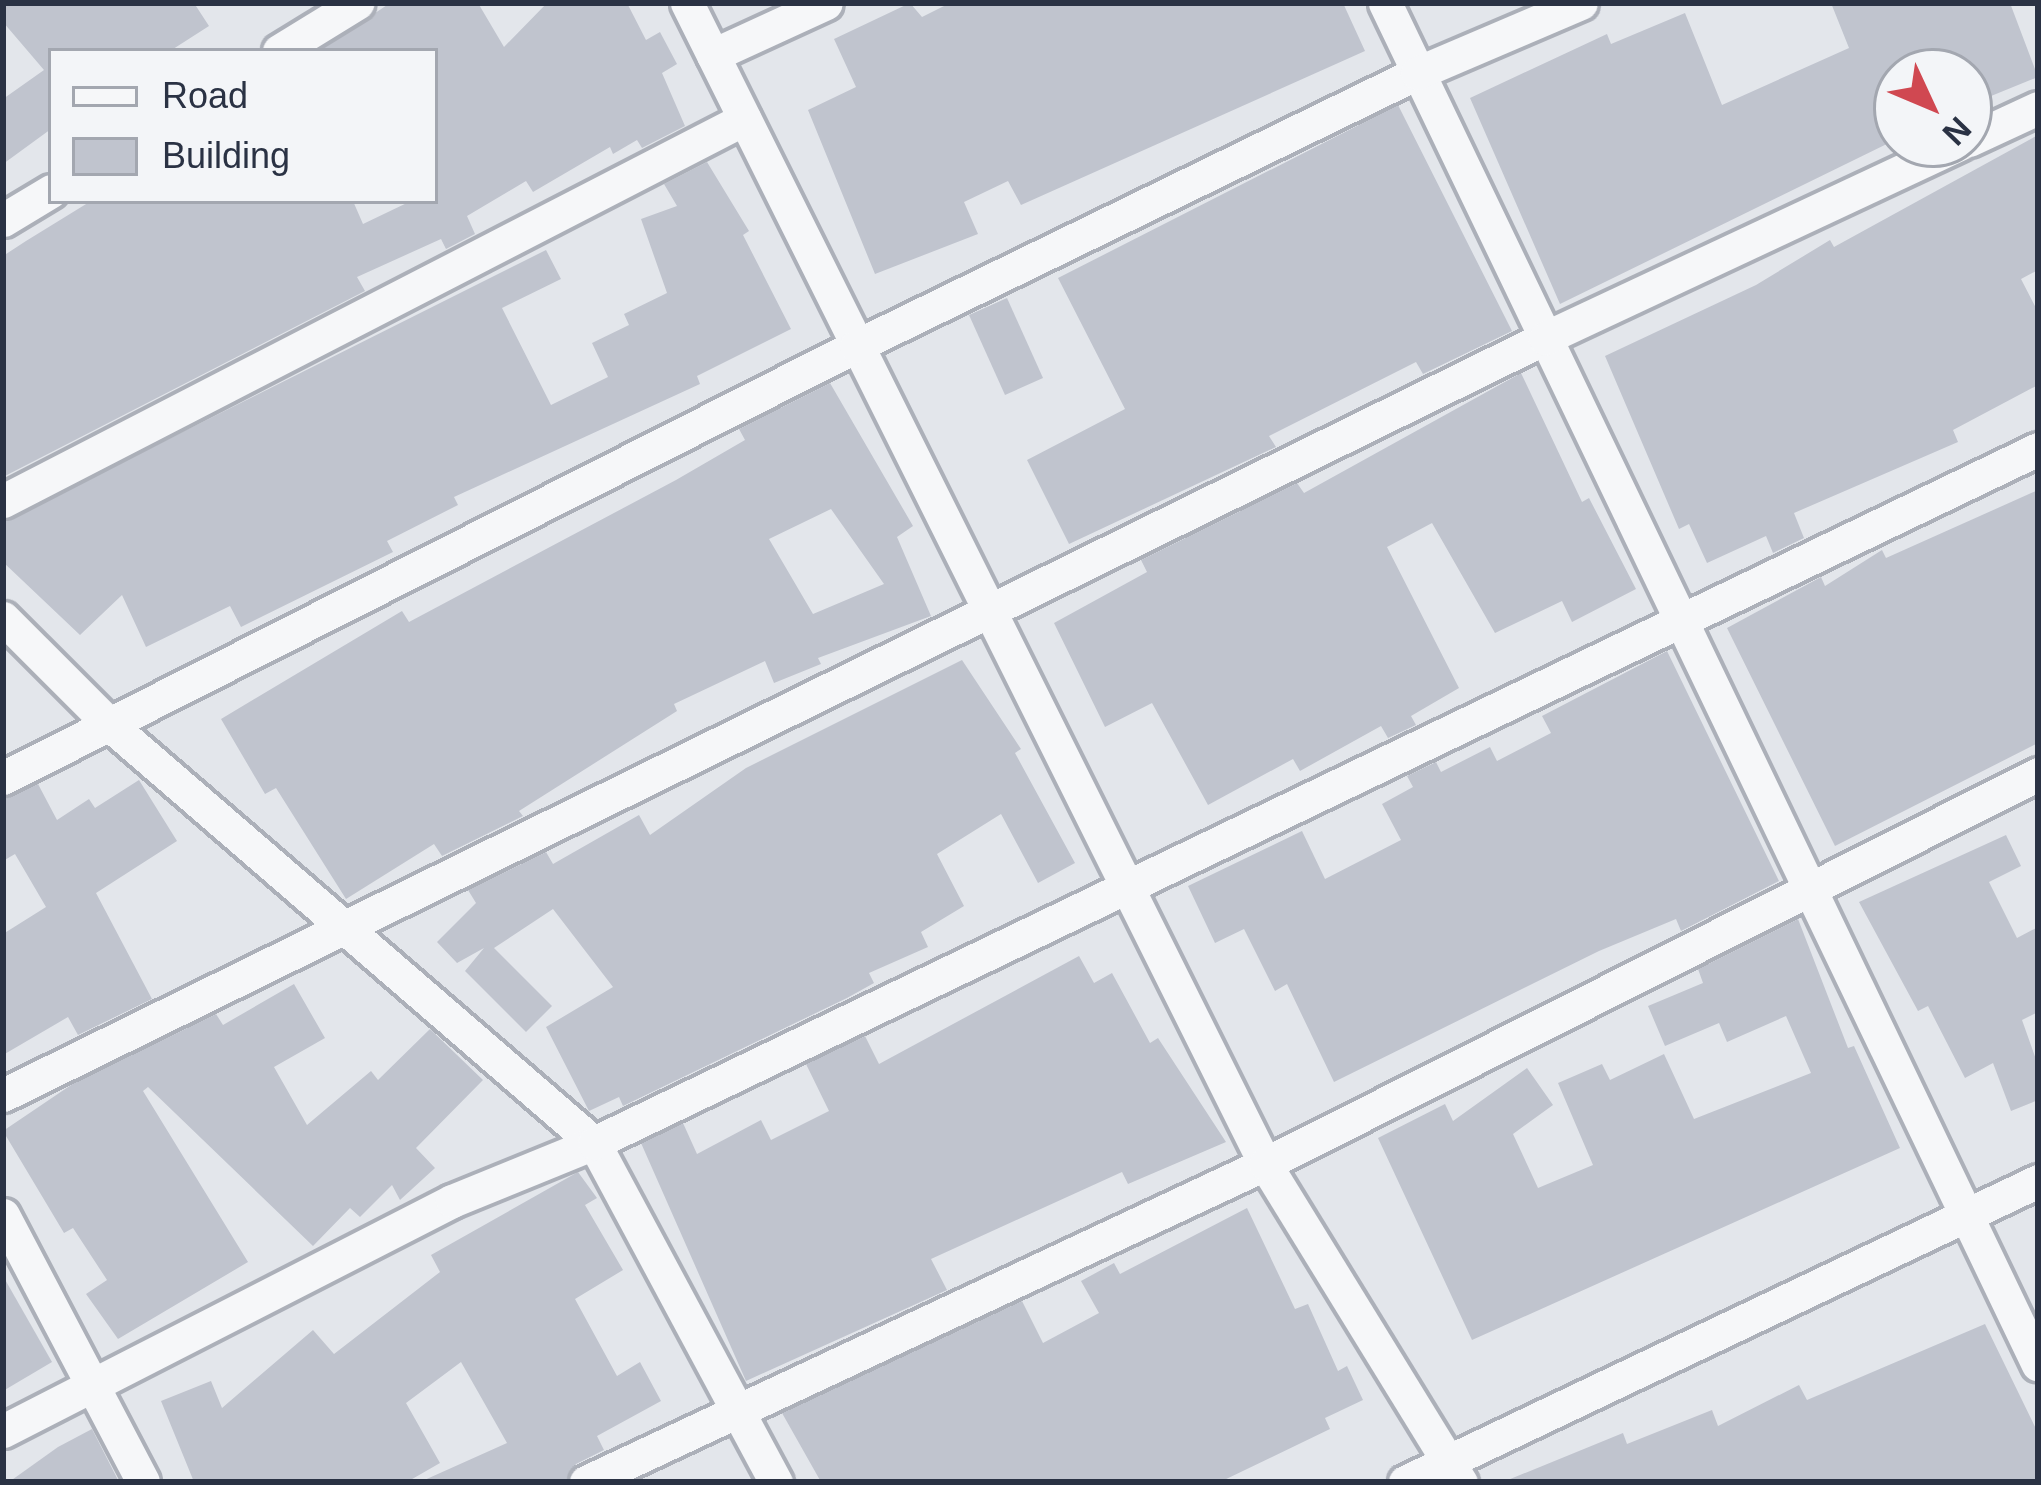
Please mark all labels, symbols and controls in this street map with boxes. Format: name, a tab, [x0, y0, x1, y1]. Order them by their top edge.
legend	[48, 48, 438, 204]
north arrow	[1873, 48, 1993, 168]
text: Road	[162, 75, 248, 116]
text: N	[1936, 110, 1979, 153]
text: Building	[162, 135, 290, 176]

